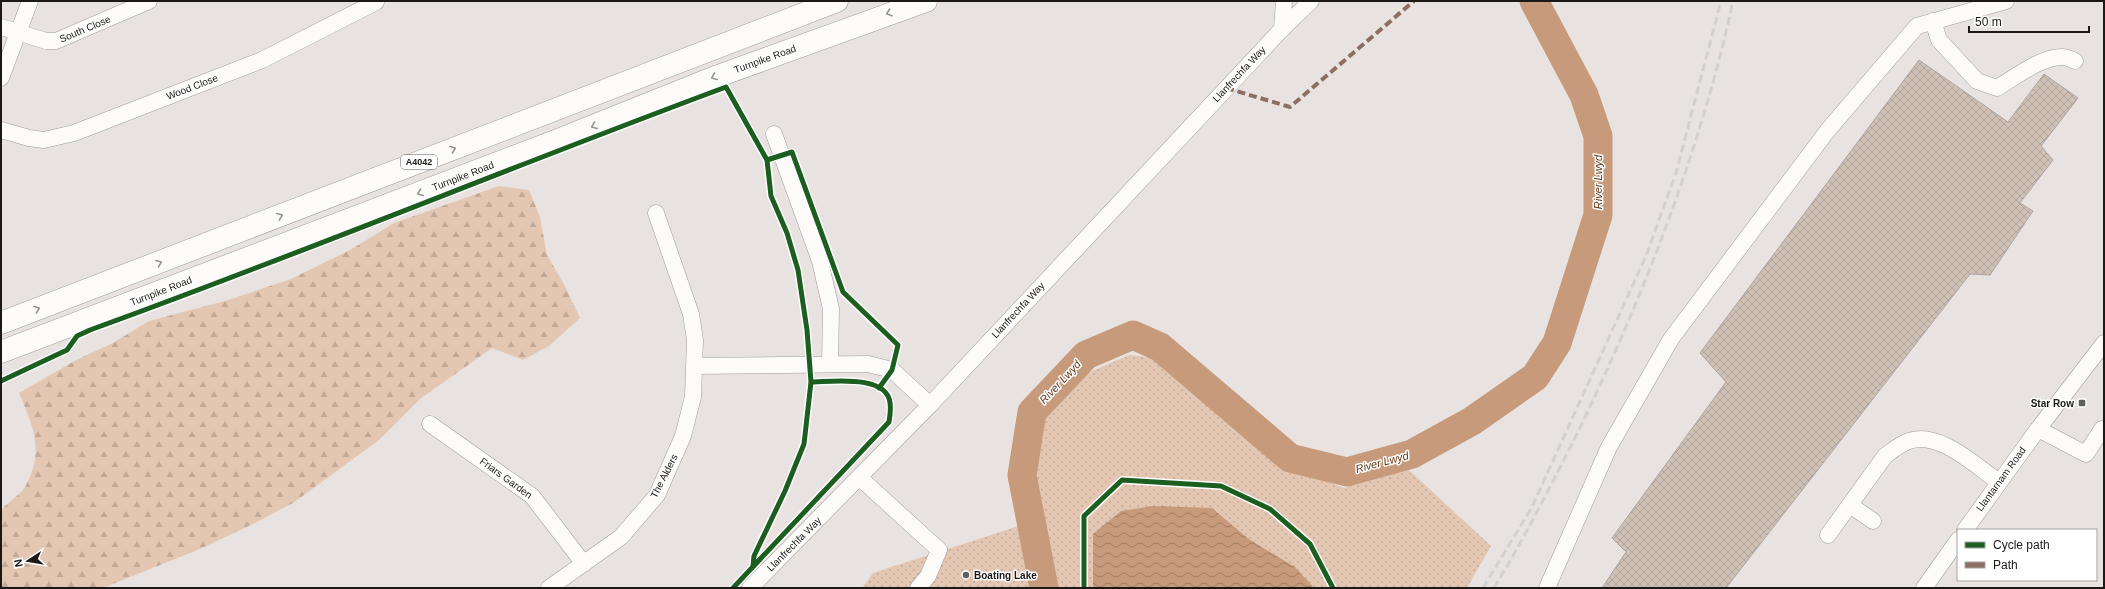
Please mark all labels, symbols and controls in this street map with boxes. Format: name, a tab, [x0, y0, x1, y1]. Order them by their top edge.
one-way arrow	[886, 8, 893, 17]
scale bar	[1969, 8, 2089, 34]
street label: South Close	[58, 13, 113, 45]
text: 50 m	[1975, 15, 2002, 29]
street label: Turnpike Road	[732, 43, 798, 75]
street label: Llanfrechfa Way	[1210, 44, 1268, 104]
street label: Wood Close	[165, 72, 220, 102]
one-way arrow	[711, 73, 718, 81]
one-way arrow	[590, 121, 597, 129]
one-way arrow	[450, 145, 457, 153]
water label: River Lwyd	[1592, 154, 1604, 209]
road number: A4042	[401, 155, 437, 169]
street label: Turnpike Road	[431, 159, 495, 193]
one-way arrow	[417, 188, 424, 196]
one-way arrow	[276, 212, 283, 220]
one-way arrow	[155, 259, 162, 267]
street label: Turnpike Road	[129, 274, 193, 308]
street label: Llanfrechfa Way	[989, 280, 1047, 340]
one-way arrow	[34, 306, 41, 314]
water label: River Lwyd	[1037, 357, 1084, 406]
place label: Star Row	[2031, 398, 2074, 409]
marker: Star Row	[2077, 398, 2087, 408]
street label: Llantarnam Road	[1974, 445, 2028, 513]
water label: River Lwyd	[1354, 449, 1411, 475]
street label: The Alders	[648, 452, 680, 500]
street label: Friars Garden	[478, 455, 534, 501]
street label: Llanfrechfa Way	[765, 515, 823, 573]
legend	[1957, 529, 2097, 581]
text: Cycle path	[1993, 538, 2050, 552]
north arrow	[8, 541, 48, 581]
text: N	[12, 558, 25, 568]
text: Path	[1993, 558, 2018, 572]
marker: Boating Lake	[961, 570, 971, 580]
place label: Boating Lake	[974, 570, 1037, 581]

